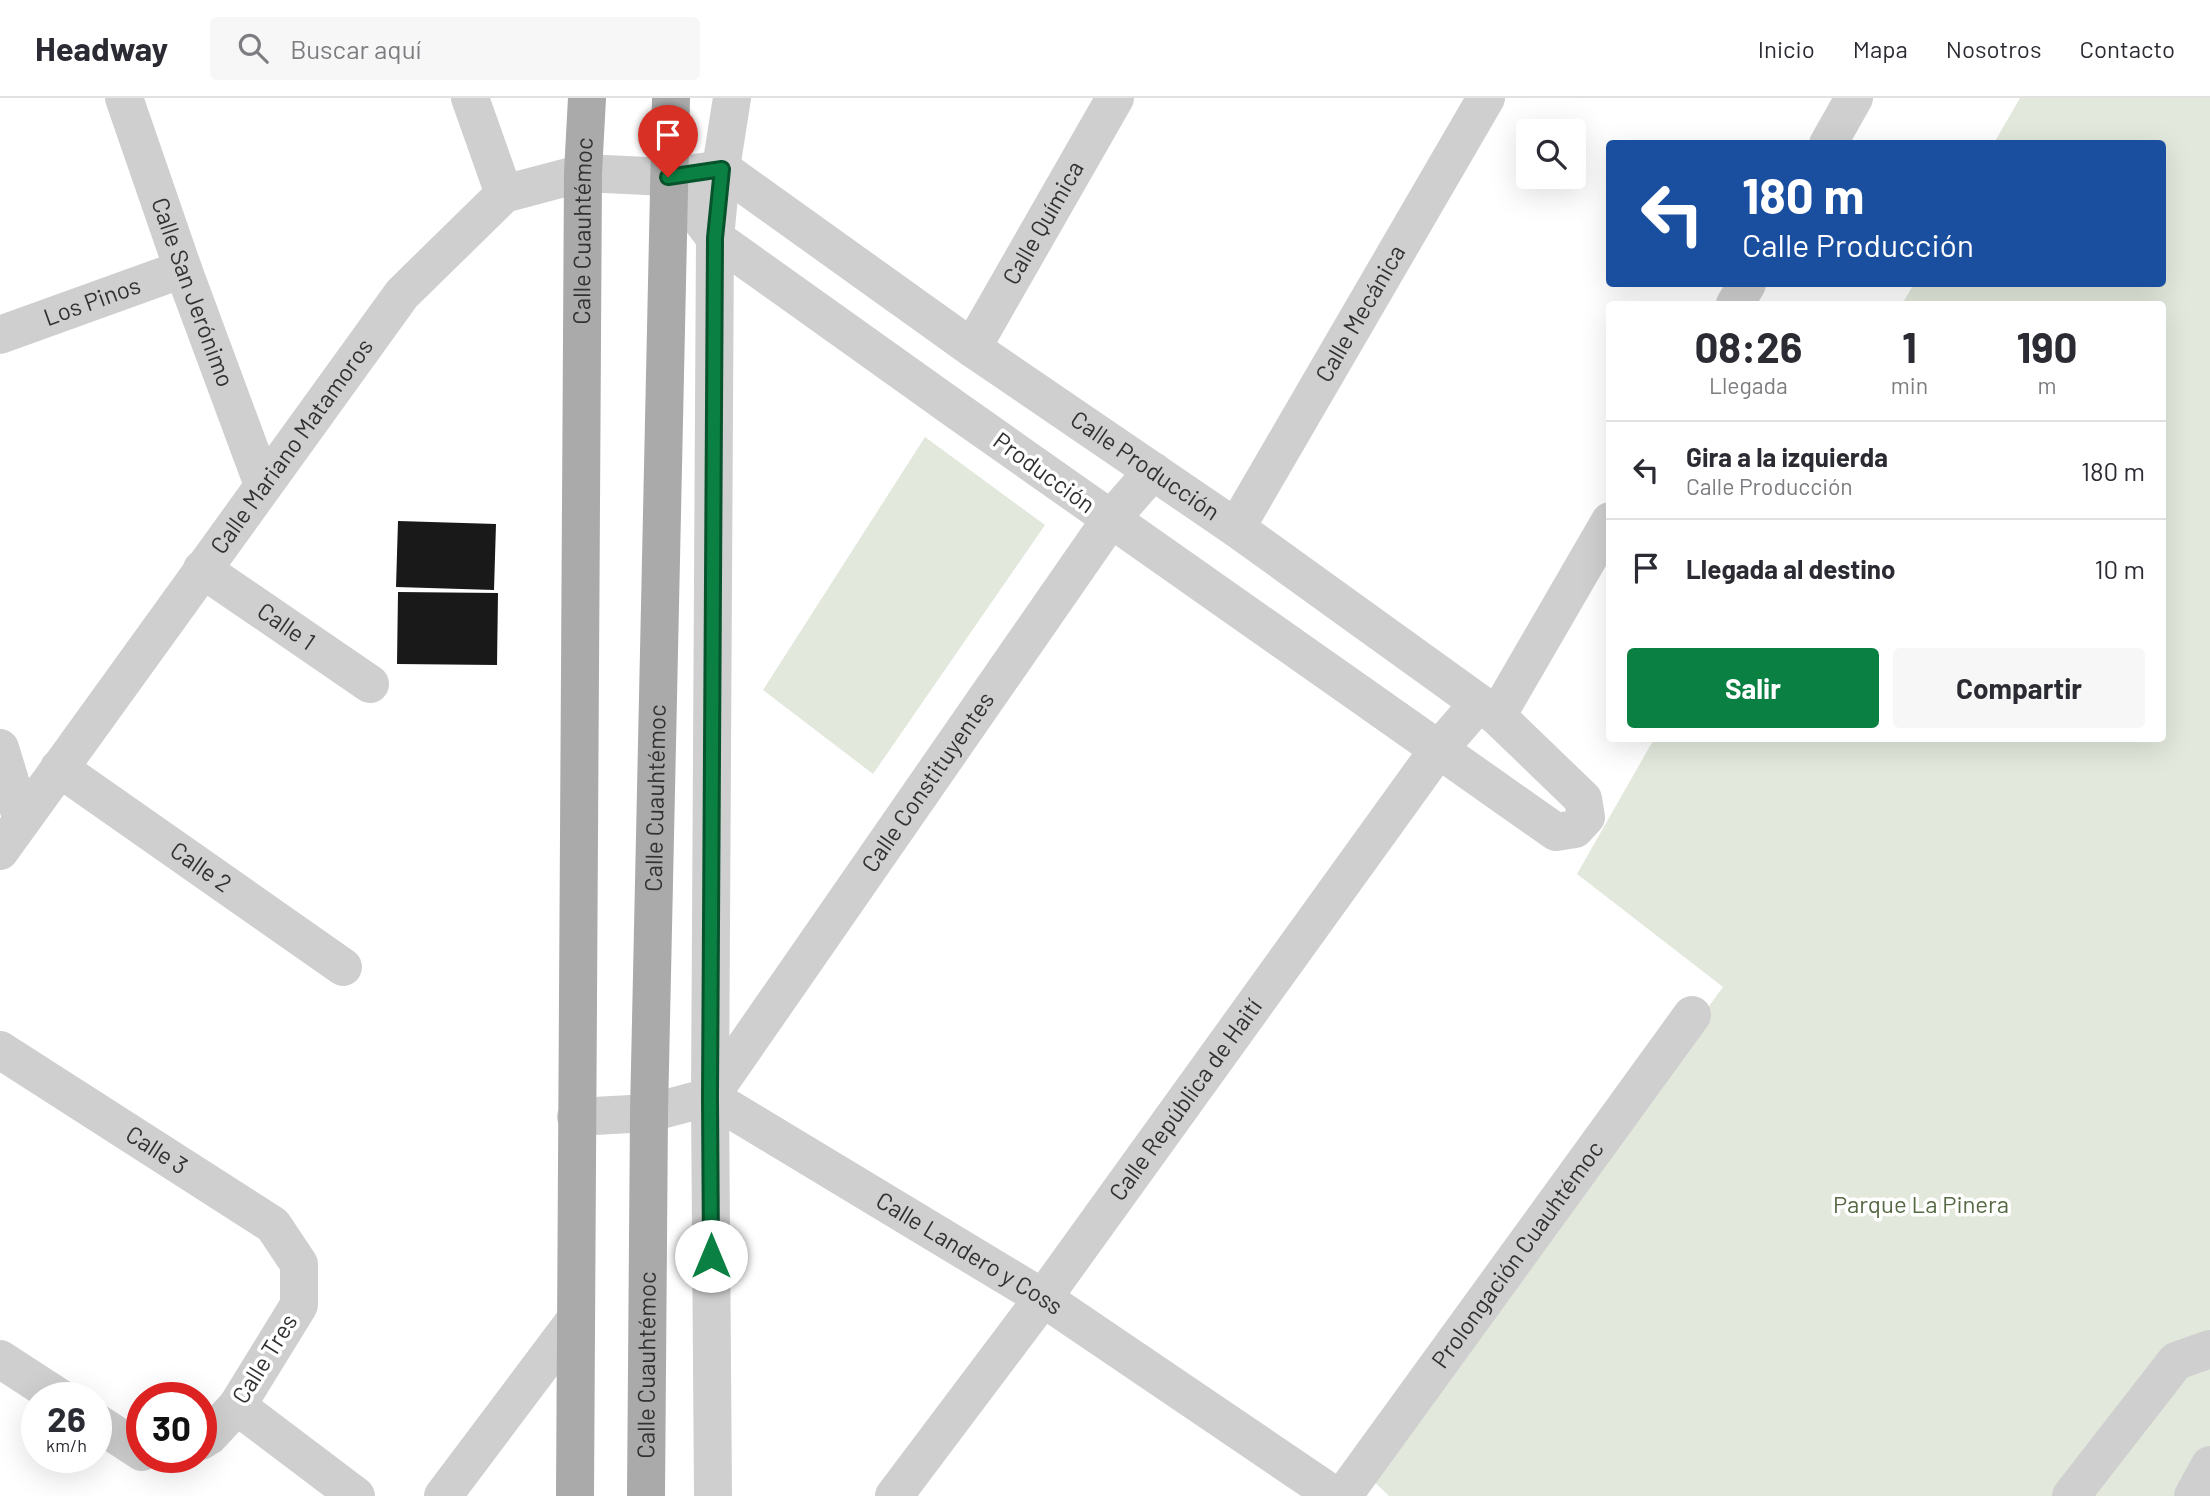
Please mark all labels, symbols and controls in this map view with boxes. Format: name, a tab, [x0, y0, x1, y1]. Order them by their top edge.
search box	[210, 17, 700, 80]
text: Headway	[35, 28, 168, 68]
icon: search	[234, 29, 272, 67]
text: Buscar aquí	[290, 33, 421, 64]
text: Inicio	[1758, 34, 1815, 63]
text: Mapa	[1853, 34, 1908, 63]
text: Nosotros	[1946, 34, 2042, 63]
text: Contacto	[2080, 34, 2175, 63]
pin	[638, 105, 698, 177]
icon: arrive	[649, 116, 687, 154]
map controls	[1516, 119, 1586, 189]
button: search	[1516, 119, 1586, 189]
street label: Calle Cuauhtémoc	[566, 137, 598, 325]
street label: Calle Química	[995, 155, 1089, 289]
text: 180 m	[1742, 165, 1865, 224]
icon: left	[1627, 168, 1718, 259]
street label: Calle San Jerónimo	[146, 193, 241, 391]
text: Calle Producción	[1742, 225, 1974, 263]
street label: Calle Mecánica	[1308, 239, 1411, 387]
street label: Los Pinos	[39, 270, 144, 331]
text: 08:26	[1694, 321, 1802, 371]
text: 1	[1902, 321, 1917, 371]
text: 190	[2016, 321, 2078, 371]
street label: Calle Mariano Matamoros	[203, 332, 378, 559]
text: Llegada	[1709, 371, 1788, 399]
text: min	[1891, 371, 1928, 399]
text: m	[2038, 371, 2057, 399]
street label: Calle Producción	[1066, 404, 1226, 526]
street label: Producción	[988, 425, 1101, 518]
text: Gira a la izquierda	[1686, 441, 1888, 472]
icon: left	[1627, 451, 1665, 489]
text: 180 m	[2081, 455, 2145, 486]
text: Calle Producción	[1686, 472, 1853, 500]
icon: arrive	[1627, 549, 1665, 587]
text: Llegada al destino	[1686, 553, 1895, 584]
text: 10 m	[2095, 553, 2145, 584]
street label: Calle 1	[253, 595, 322, 655]
button: Salir	[1627, 648, 1879, 728]
button: Compartir	[1893, 648, 2145, 728]
street label: Calle Constituyentes	[854, 686, 1000, 877]
street label: Calle Cuauhtémoc	[638, 704, 671, 892]
street label: Calle 2	[165, 835, 238, 897]
street label: Calle República de Haití	[1102, 992, 1267, 1206]
street label: Calle 3	[121, 1119, 194, 1180]
street label: Prolongación Cuauhtémoc	[1425, 1135, 1609, 1373]
street label: Calle Landero y Coss	[871, 1185, 1069, 1320]
park label: Parque La Pinera	[1833, 1189, 2009, 1218]
position arrow	[674, 1219, 748, 1293]
street label: Calle Cuauhtémoc	[630, 1271, 661, 1459]
street label: Calle Tres	[225, 1308, 303, 1408]
speed limit sign: 30	[126, 1382, 217, 1473]
text: 26	[47, 1397, 86, 1439]
text: km/h	[46, 1434, 87, 1456]

